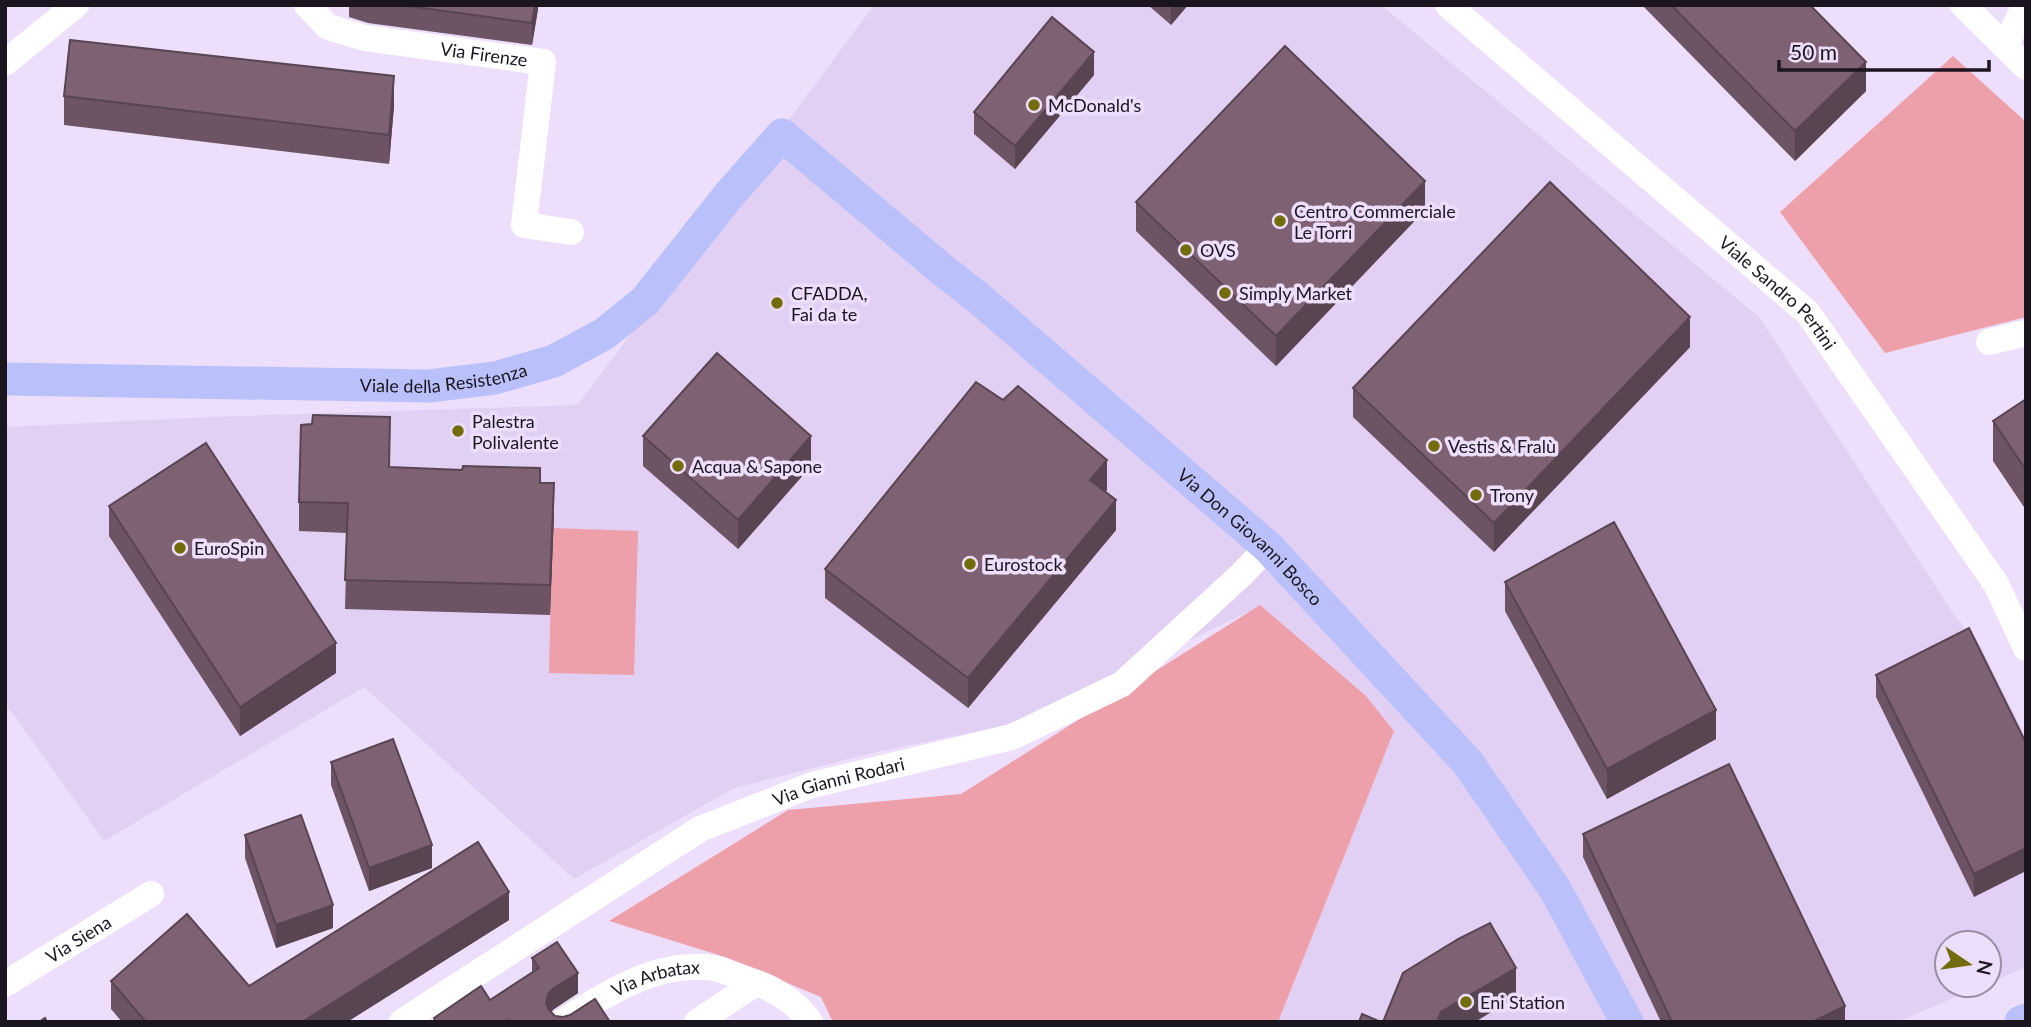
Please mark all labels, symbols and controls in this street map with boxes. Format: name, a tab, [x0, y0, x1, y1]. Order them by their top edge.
scale bar	[1779, 28, 1989, 72]
street label: Via Firenze	[439, 37, 529, 71]
text: 50 m	[1790, 39, 1837, 64]
place label: McDonald's	[1048, 94, 1142, 116]
marker: McDonald's	[1026, 97, 1042, 113]
place label: Centro Commerciale Le Torri	[1294, 200, 1456, 243]
marker: Centro Commerciale Le Torri	[1272, 213, 1288, 229]
street label: Viale Sandro Pertini	[1715, 231, 1841, 354]
place label: OVS	[1200, 239, 1236, 261]
marker: OVS	[1178, 242, 1194, 258]
place label: CFADDA, Fai da te	[791, 282, 868, 325]
place label: Simply Market	[1239, 282, 1353, 304]
marker: Simply Market	[1217, 285, 1233, 301]
marker: CFADDA, Fai da te	[769, 295, 785, 311]
street label: Viale della Resistenza	[359, 358, 530, 397]
place label: Palestra Polivalente	[472, 410, 559, 453]
marker: Palestra Polivalente	[450, 423, 466, 439]
place label: Vestis & Fralù	[1448, 435, 1556, 457]
marker: Vestis & Fralù	[1426, 438, 1442, 454]
place label: Acqua & Sapone	[692, 455, 822, 477]
marker: Acqua & Sapone	[670, 458, 686, 474]
street label: Via Don Giovanni Bosco	[1173, 463, 1328, 610]
place label: Trony	[1490, 484, 1535, 506]
marker: Trony	[1468, 487, 1484, 503]
place label: EuroSpin	[194, 537, 264, 559]
marker: EuroSpin	[172, 540, 188, 556]
place label: Eurostock	[984, 553, 1063, 575]
marker: Eurostock	[962, 556, 978, 572]
street label: Via Gianni Rodari	[769, 752, 907, 810]
street label: Via Siena	[42, 910, 115, 967]
north arrow	[1933, 929, 2003, 999]
street label: Via Arbatax	[608, 956, 700, 1001]
text: N	[1972, 958, 1998, 978]
place label: Eni Station	[1480, 991, 1565, 1013]
marker: Eni Station	[1458, 994, 1474, 1010]

